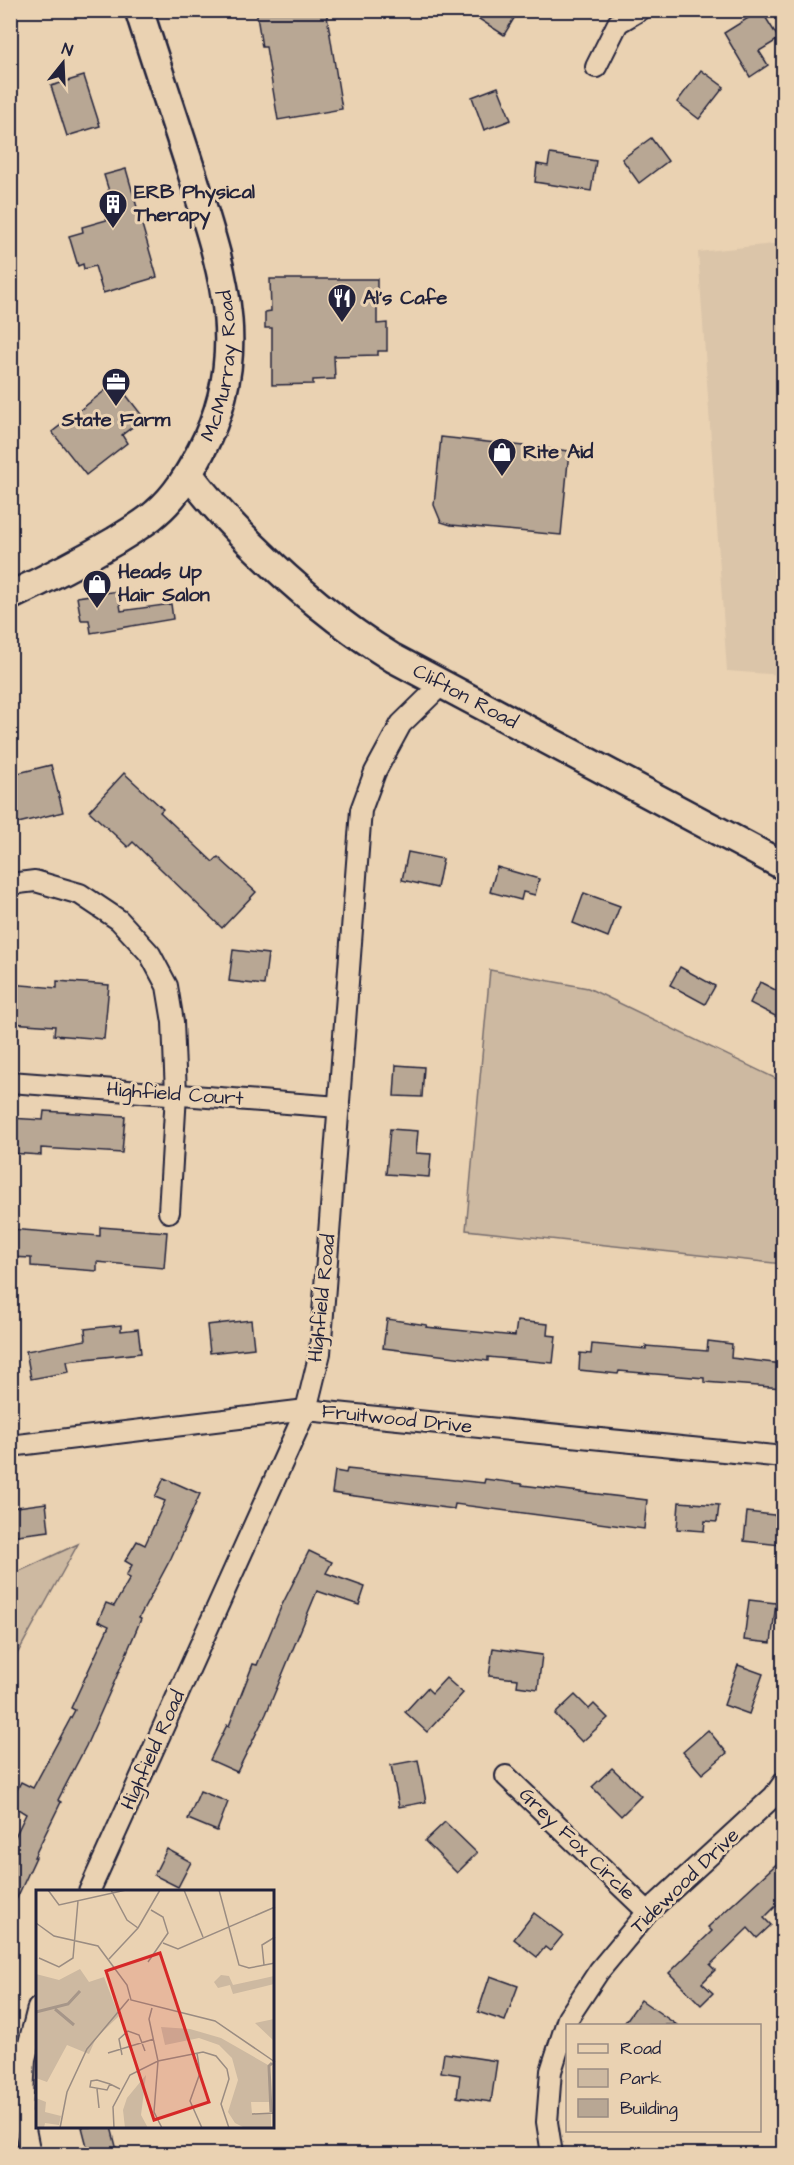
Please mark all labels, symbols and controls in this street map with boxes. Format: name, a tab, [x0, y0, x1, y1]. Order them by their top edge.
north arrow	[33, 33, 93, 93]
text: N	[59, 38, 75, 62]
place label: ERB Physical Therapy	[133, 178, 255, 230]
building icon: ERB Physical Therapy	[97, 188, 129, 230]
restaurant icon: Al's Cafe	[326, 282, 358, 324]
place label: Al's Cafe	[363, 284, 447, 312]
street label: McMurray Road	[194, 288, 244, 446]
office icon: State Farm	[100, 366, 132, 408]
place label: State Farm	[61, 406, 171, 434]
shop icon: Rite Aid	[486, 436, 518, 478]
place label: Rite Aid	[523, 438, 594, 466]
place label: Heads Up Hair Salon	[118, 558, 210, 609]
shop icon: Heads Up Hair Salon	[81, 568, 113, 610]
street label: Clifton Road	[408, 657, 523, 736]
street label: Highfield Court	[106, 1075, 244, 1114]
street label: Highfield Road	[301, 1233, 344, 1363]
street label: Fruitwood Drive	[320, 1397, 474, 1441]
street label: Highfield Road	[114, 1686, 193, 1815]
street label: Grey Fox Circle	[512, 1781, 642, 1908]
street label: Tidewood Drive	[624, 1822, 746, 1940]
inset map	[36, 1890, 274, 2129]
legend	[566, 2024, 761, 2132]
text: Road	[620, 2036, 661, 2061]
text: Park	[620, 2066, 662, 2091]
text: Building	[620, 2096, 678, 2122]

